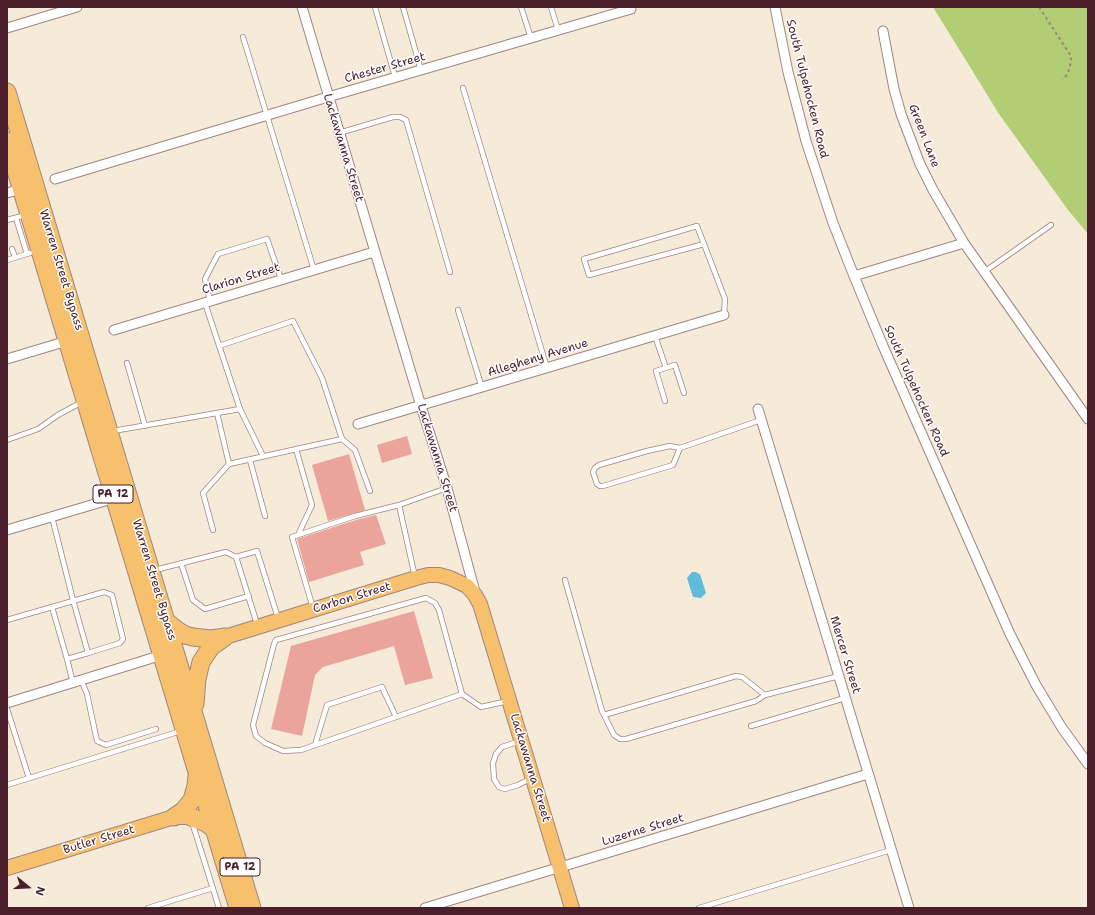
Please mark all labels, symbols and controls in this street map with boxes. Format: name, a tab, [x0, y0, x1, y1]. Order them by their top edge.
street label: South Tulpehocken Road	[783, 18, 831, 160]
street label: Chester Street	[343, 50, 427, 86]
street label: Lackawanna Street	[320, 92, 366, 204]
street label: Green Lane	[905, 102, 943, 170]
street label: Warren Street Bypass	[36, 208, 86, 332]
street label: Clarion Street	[200, 260, 282, 298]
street label: South Tulpehocken Road	[880, 323, 952, 459]
street label: Allegheny Avenue	[486, 336, 590, 380]
street label: Lackawanna Street	[414, 402, 460, 514]
road number: PA 12	[93, 485, 133, 503]
street label: Warren Street Bypass	[129, 518, 179, 642]
street label: Carbon Street	[311, 579, 393, 617]
street label: Mercer Street	[826, 614, 864, 696]
street label: Lackawanna Street	[507, 712, 553, 824]
street label: Luzerne Street	[600, 811, 686, 849]
street label: Butler Street	[61, 822, 137, 858]
road number: PA 12	[220, 858, 260, 876]
north arrow	[8, 867, 48, 907]
text: N	[31, 884, 48, 897]

